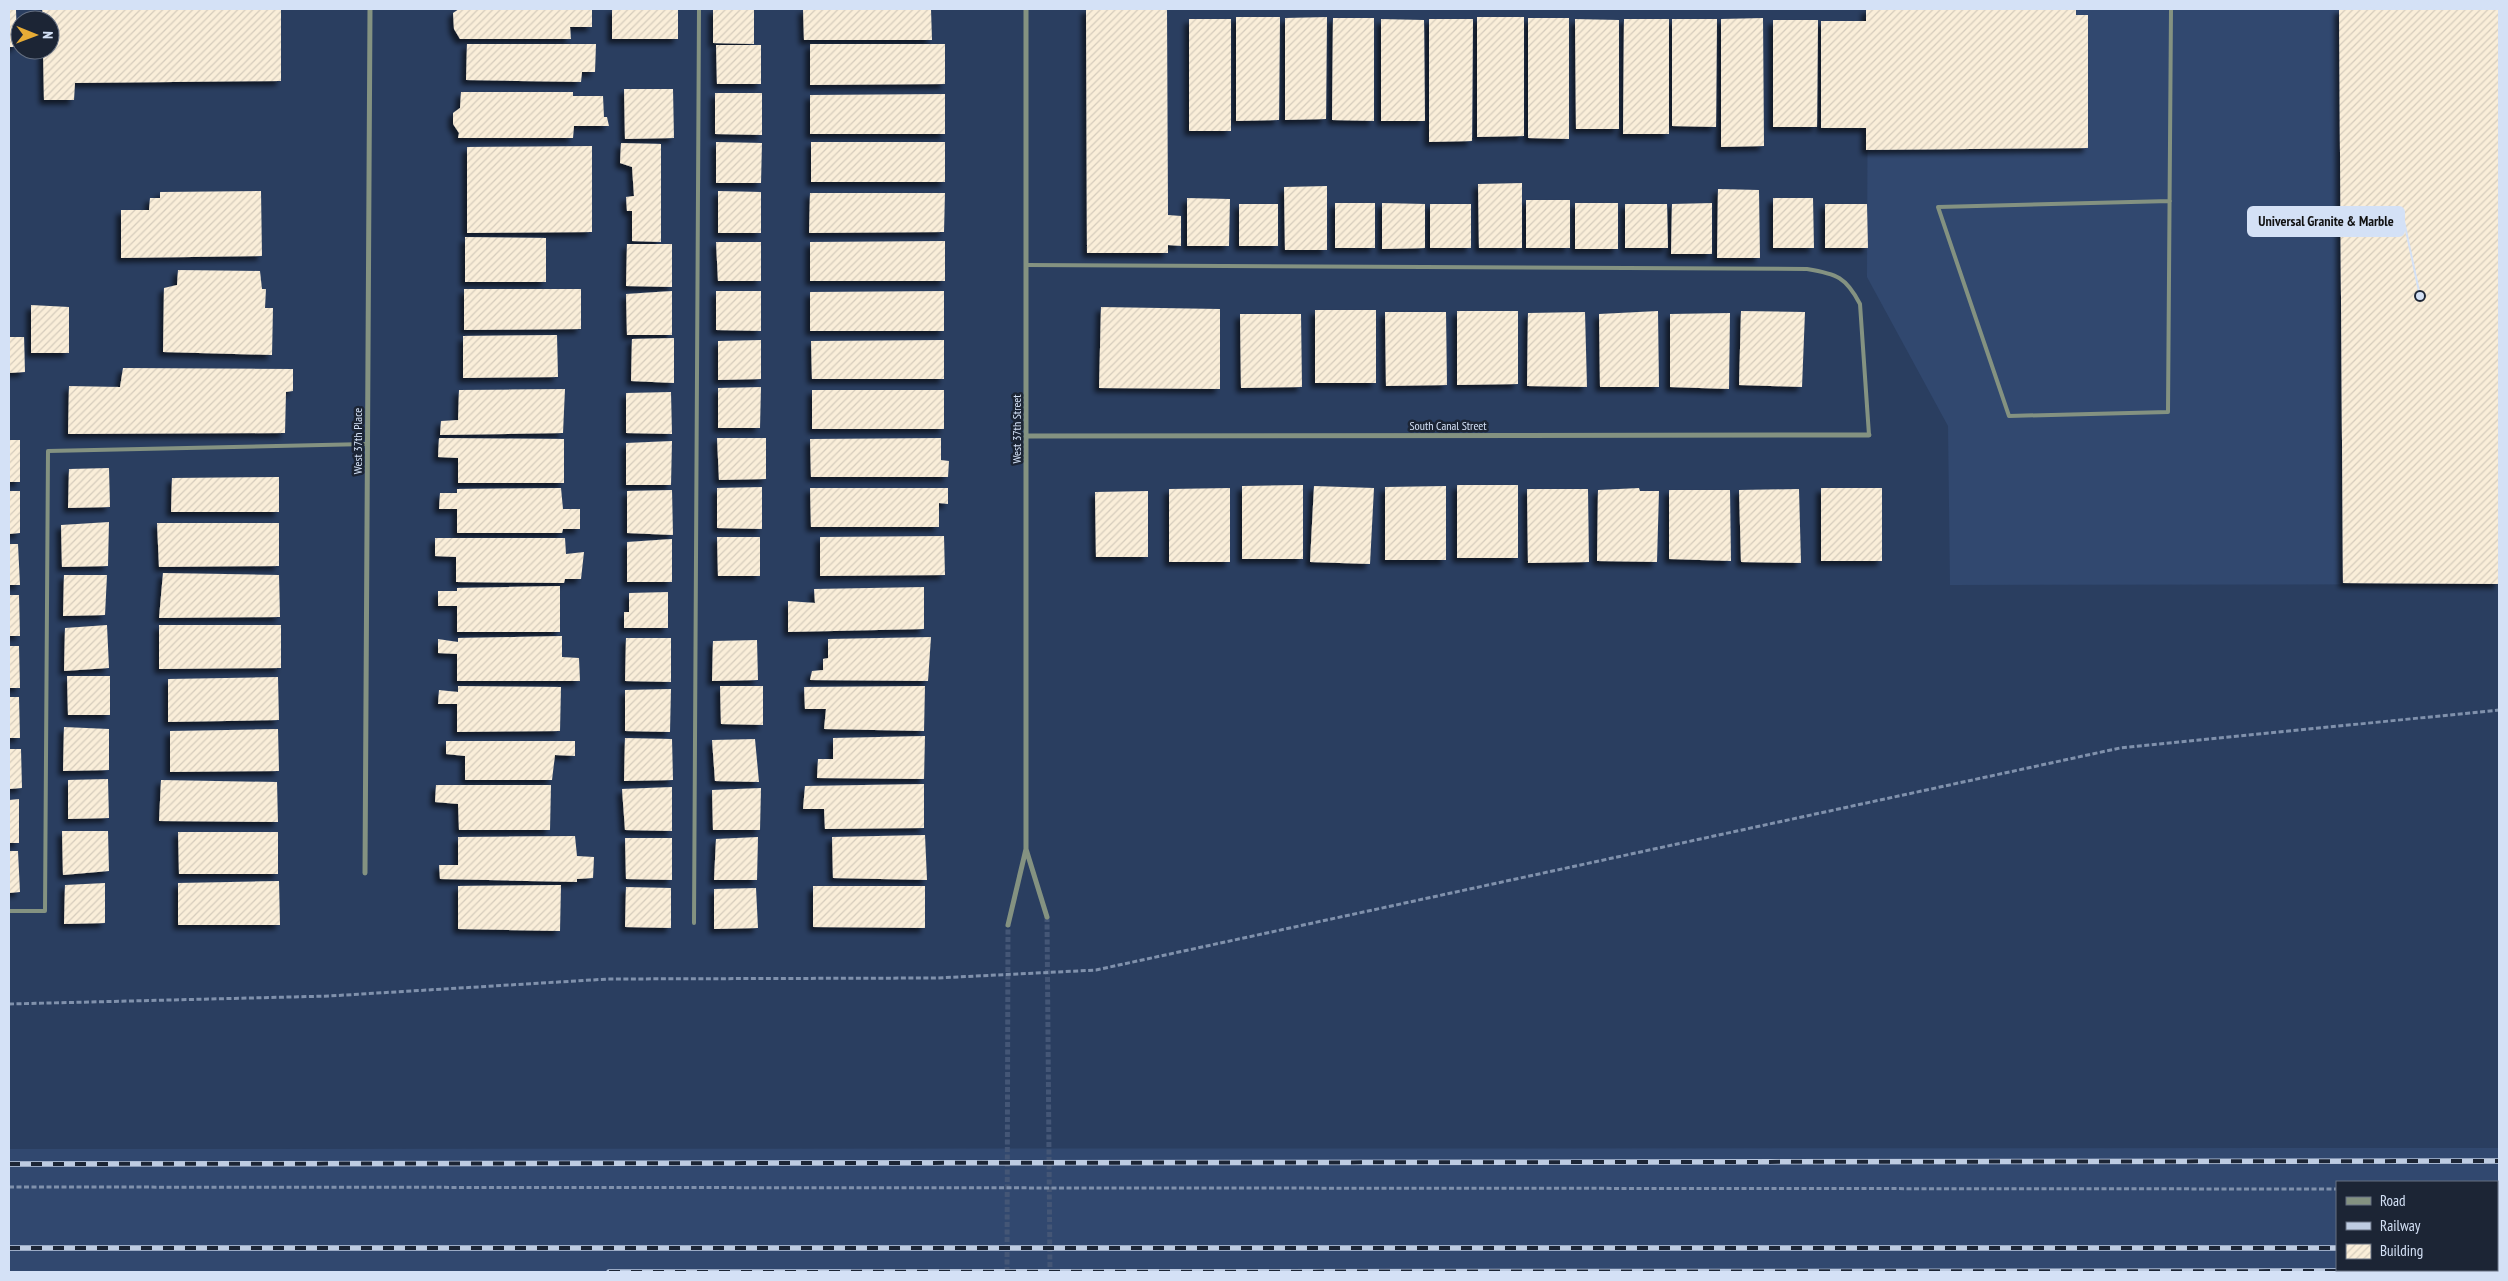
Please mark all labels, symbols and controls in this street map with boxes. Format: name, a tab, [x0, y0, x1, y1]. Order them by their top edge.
north arrow	[10, 10, 60, 60]
text: N	[39, 31, 57, 39]
callout: Universal Granite & Marble	[2248, 207, 2404, 236]
text: Universal Granite & Marble	[2258, 212, 2394, 230]
street label: West 37th Street	[1009, 394, 1024, 464]
street label: West 37th Place	[350, 408, 365, 474]
street label: South Canal Street	[1409, 418, 1487, 433]
legend	[2336, 1181, 2498, 1271]
text: Road	[2380, 1191, 2406, 1210]
text: Railway	[2380, 1216, 2421, 1235]
text: Building	[2380, 1241, 2423, 1260]

